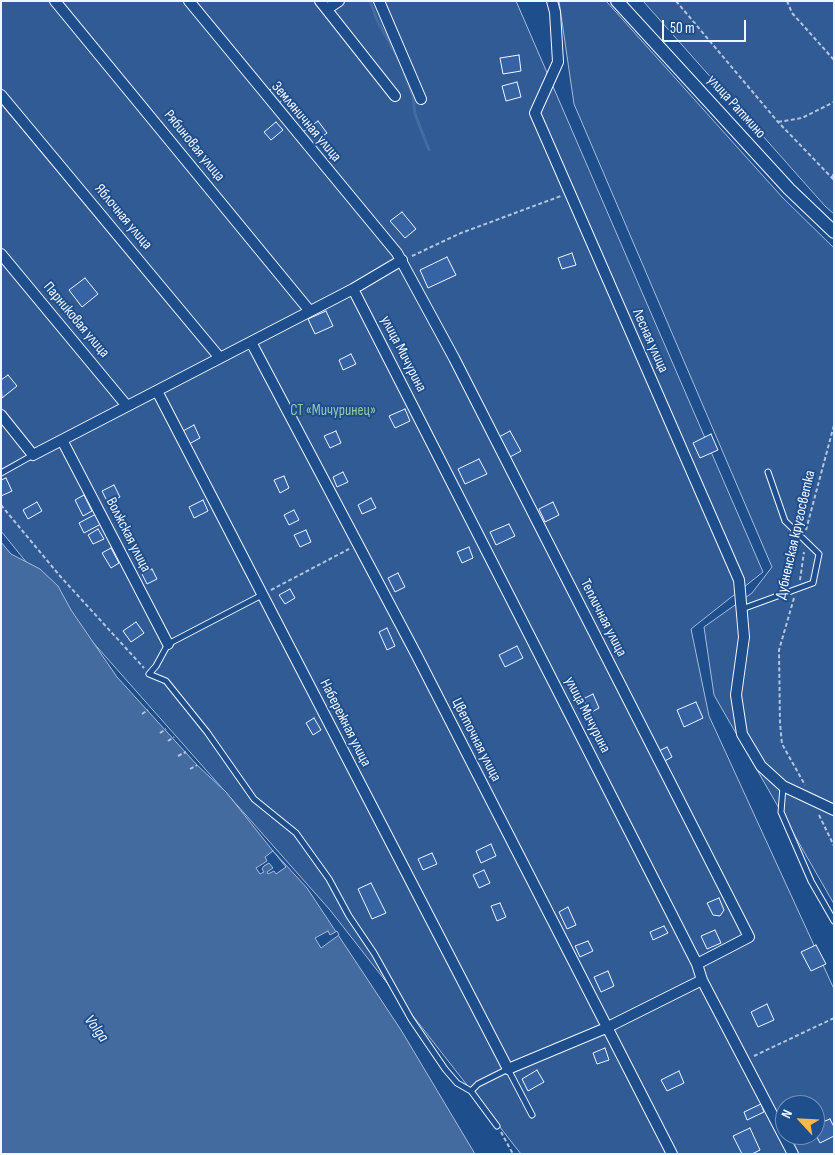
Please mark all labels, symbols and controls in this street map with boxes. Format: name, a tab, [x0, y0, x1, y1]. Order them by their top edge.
scale bar	[665, 10, 749, 42]
text: 50 m	[670, 19, 695, 38]
street label: улица Ратмино	[703, 72, 769, 142]
street label: Земляничная улица	[267, 78, 345, 166]
street label: Рябиновая улица	[160, 107, 228, 185]
street label: Яблочная улица	[90, 181, 156, 253]
street label: Парниковая улица	[39, 278, 113, 362]
street label: Лесная улица	[628, 306, 672, 376]
street label: улица Мичурина	[376, 313, 430, 395]
park label: СТ «Мичуринец»	[290, 402, 376, 420]
street label: Дубненская кругосветка	[772, 469, 820, 601]
street label: Волжская улица	[102, 495, 154, 575]
street label: Тепличная улица	[576, 576, 630, 660]
street label: улица Мичурина	[560, 674, 614, 756]
street label: Набережная улица	[315, 676, 375, 770]
street label: Цветочная улица	[447, 695, 505, 785]
water label: Volga	[80, 1012, 112, 1046]
north arrow	[775, 1095, 825, 1145]
text: N	[778, 1107, 796, 1121]

